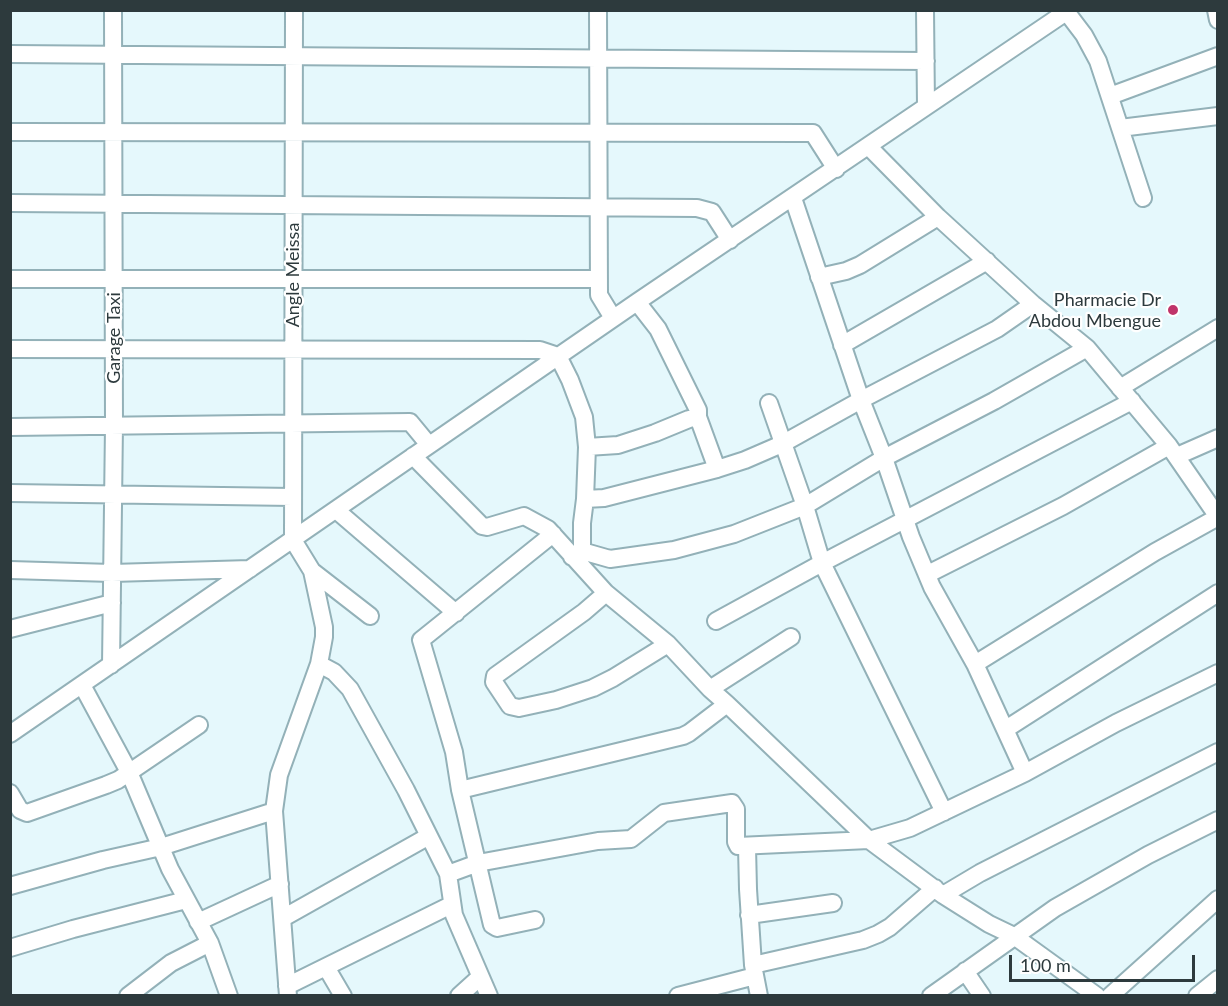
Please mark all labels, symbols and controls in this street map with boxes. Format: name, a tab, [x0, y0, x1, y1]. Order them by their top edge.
street label: Angle Meissa	[282, 223, 304, 327]
place label: Pharmacie Dr Abdou Mbengue	[1029, 289, 1161, 332]
street label: Garage Taxi	[103, 292, 125, 384]
marker: Pharmacie Dr Abdou Mbengue	[1166, 303, 1180, 317]
scale bar	[1012, 943, 1198, 981]
text: 100 m	[1020, 954, 1071, 976]

